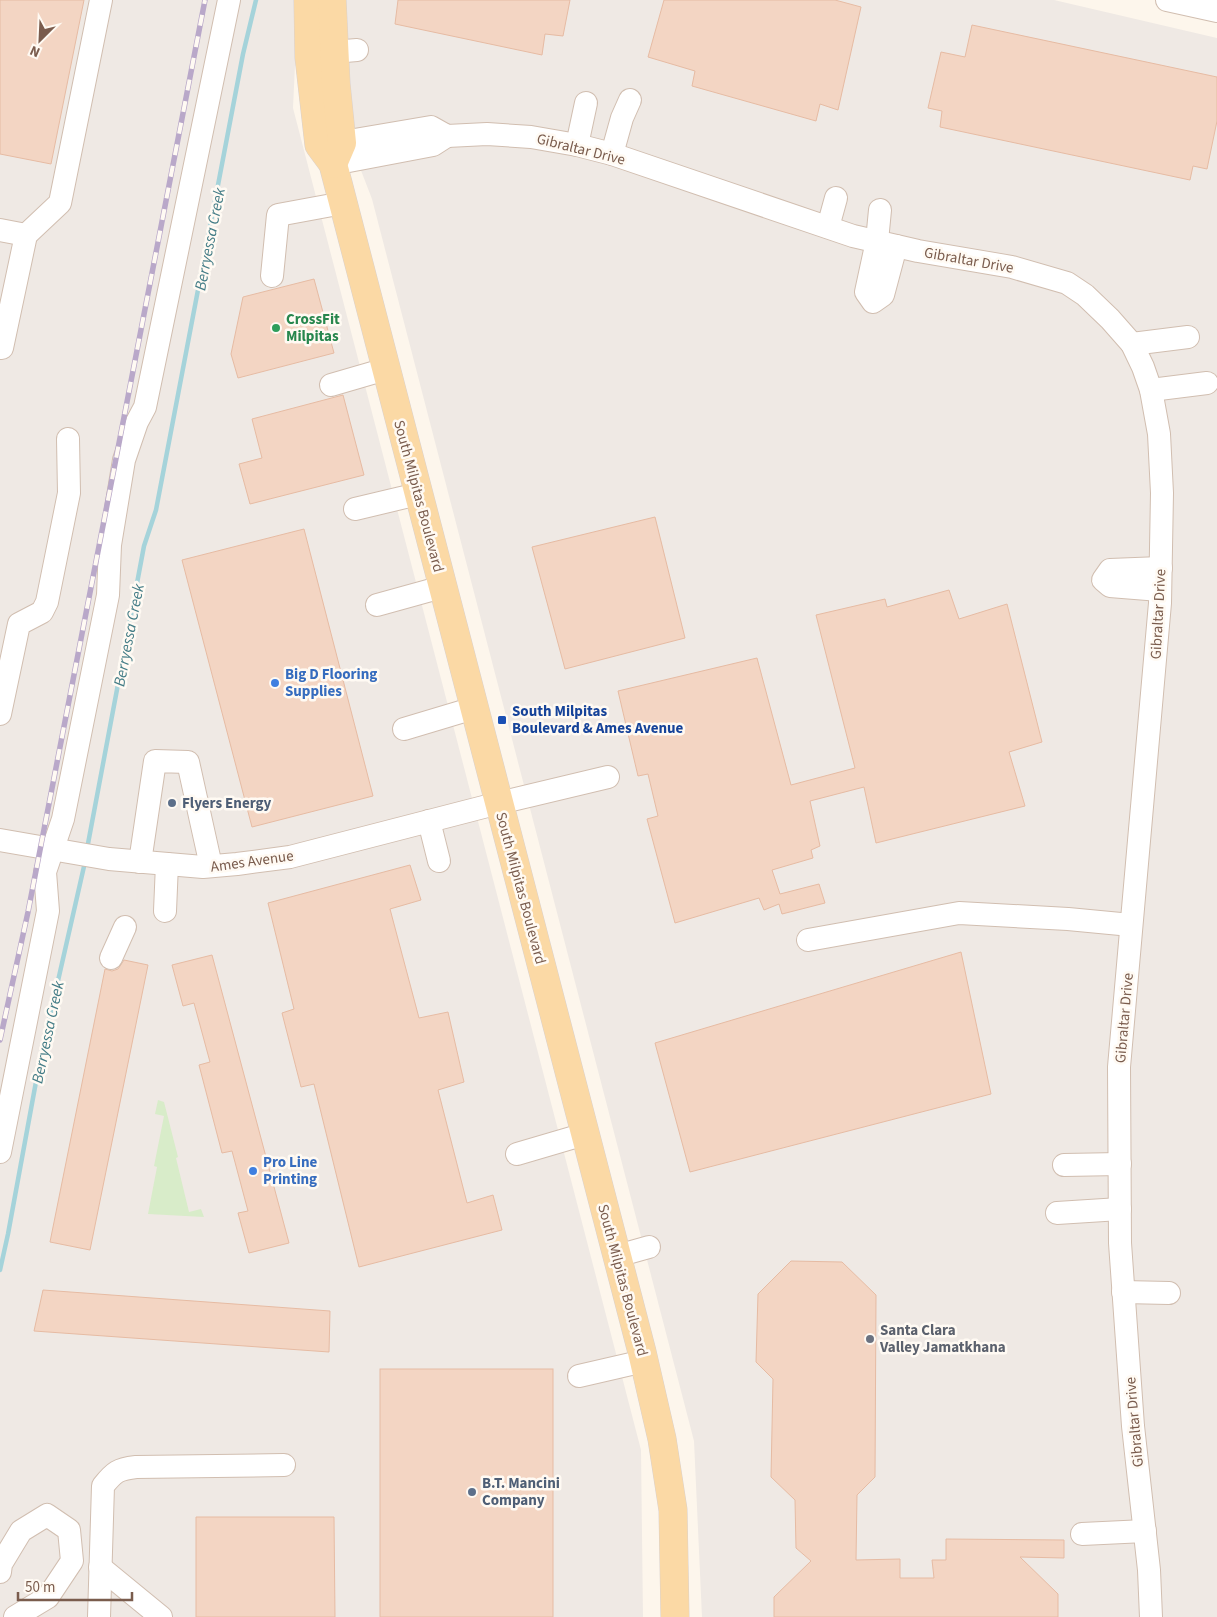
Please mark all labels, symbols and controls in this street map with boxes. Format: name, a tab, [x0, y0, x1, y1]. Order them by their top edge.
north arrow	[15, 15, 65, 65]
text: N	[27, 40, 43, 62]
street label: Gibraltar Drive	[534, 128, 627, 171]
water label: Berryessa Creek	[189, 186, 231, 293]
street label: Gibraltar Drive	[923, 242, 1015, 279]
place label: CrossFit Milpitas	[286, 309, 340, 347]
marker: CrossFit Milpitas	[270, 322, 282, 334]
street label: South Milpitas Boulevard	[388, 418, 449, 575]
street label: Gibraltar Drive	[1146, 568, 1171, 660]
water label: Berryessa Creek	[108, 582, 150, 689]
place label: Big D Flooring Supplies	[285, 664, 377, 702]
marker: Big D Flooring Supplies	[269, 677, 281, 689]
place label: South Milpitas Boulevard & Ames Avenue	[512, 701, 684, 739]
marker: South Milpitas Boulevard & Ames Avenue	[496, 714, 508, 726]
place label: Flyers Energy	[182, 793, 272, 814]
marker: Flyers Energy	[166, 797, 178, 809]
street label: South Milpitas Boulevard	[490, 810, 551, 967]
street label: Ames Avenue	[209, 845, 295, 878]
street label: Gibraltar Drive	[1110, 972, 1139, 1064]
water label: Berryessa Creek	[26, 979, 70, 1086]
place label: Pro Line Printing	[263, 1152, 318, 1190]
marker: Pro Line Printing	[247, 1165, 259, 1177]
street label: South Milpitas Boulevard	[592, 1202, 653, 1359]
place label: Santa Clara Valley Jamatkhana	[879, 1320, 1006, 1358]
marker: Santa Clara Valley Jamatkhana	[864, 1333, 876, 1345]
street label: Gibraltar Drive	[1120, 1376, 1149, 1468]
place label: B.T. Mancini Company	[482, 1473, 560, 1511]
marker: B.T. Mancini Company	[466, 1486, 478, 1498]
scale bar	[18, 1570, 131, 1602]
text: 50 m	[25, 1577, 55, 1598]

